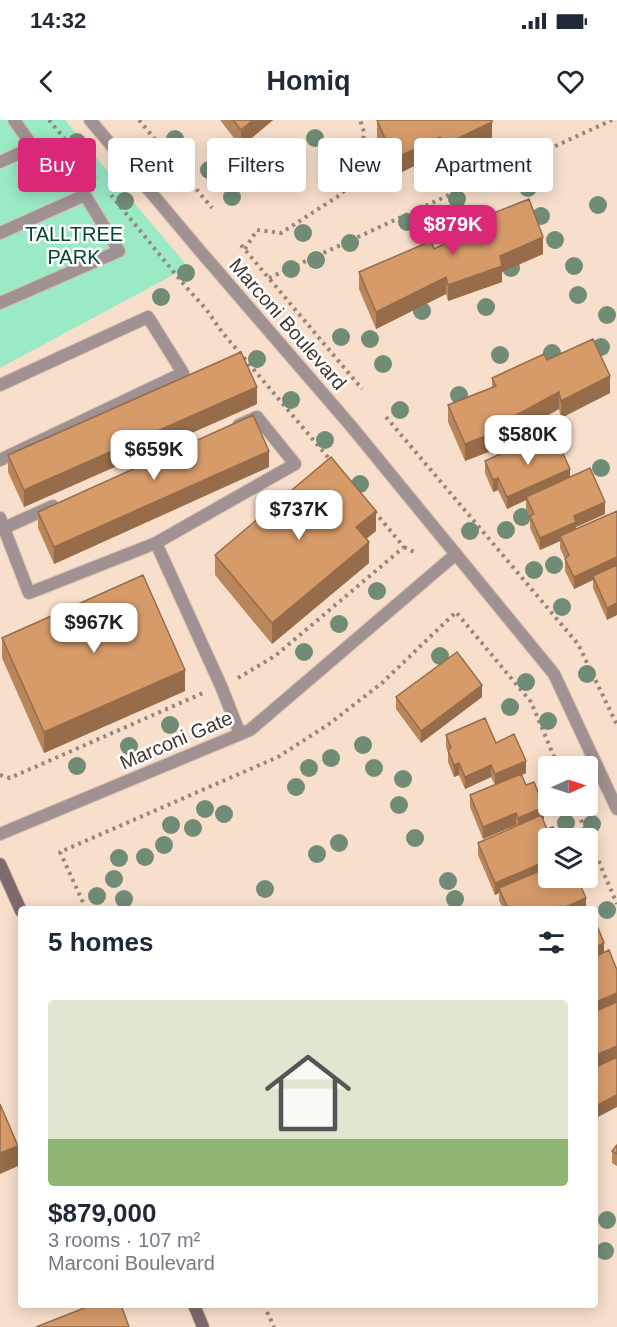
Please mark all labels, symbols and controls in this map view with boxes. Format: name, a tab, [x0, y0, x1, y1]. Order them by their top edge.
text: 14:32	[30, 8, 86, 33]
icon: back	[30, 65, 63, 98]
icon: heart	[554, 65, 587, 98]
text: Homiq	[267, 66, 351, 96]
chip: Buy	[18, 138, 96, 192]
chip: Rent	[108, 138, 195, 192]
chip: Filters	[207, 138, 306, 192]
chip: New	[318, 138, 402, 192]
chip: Apartment	[414, 138, 553, 192]
pin: $879K	[411, 205, 495, 256]
text: $879K	[424, 213, 482, 235]
park label: TALLTREE PARK	[25, 223, 123, 268]
street label: Marconi Boulevard	[225, 254, 351, 394]
pin: $580K	[486, 415, 570, 466]
text: $580K	[499, 423, 557, 445]
pin: $659K	[112, 430, 196, 481]
text: $659K	[125, 438, 183, 460]
pin: $737K	[257, 490, 341, 541]
text: $737K	[270, 498, 328, 520]
pin: $967K	[52, 603, 136, 654]
text: $967K	[65, 611, 123, 633]
street label: Marconi Gate	[116, 706, 236, 774]
north arrow	[538, 756, 598, 816]
map controls	[538, 756, 598, 888]
button: layers	[538, 828, 598, 888]
icon: filters	[535, 926, 568, 959]
text: 5 homes	[48, 927, 154, 957]
icon: home	[254, 1039, 362, 1147]
text: $879,000	[48, 1198, 156, 1228]
text: 3 rooms · 107 m²	[48, 1229, 200, 1251]
text: Marconi Boulevard	[48, 1252, 215, 1274]

